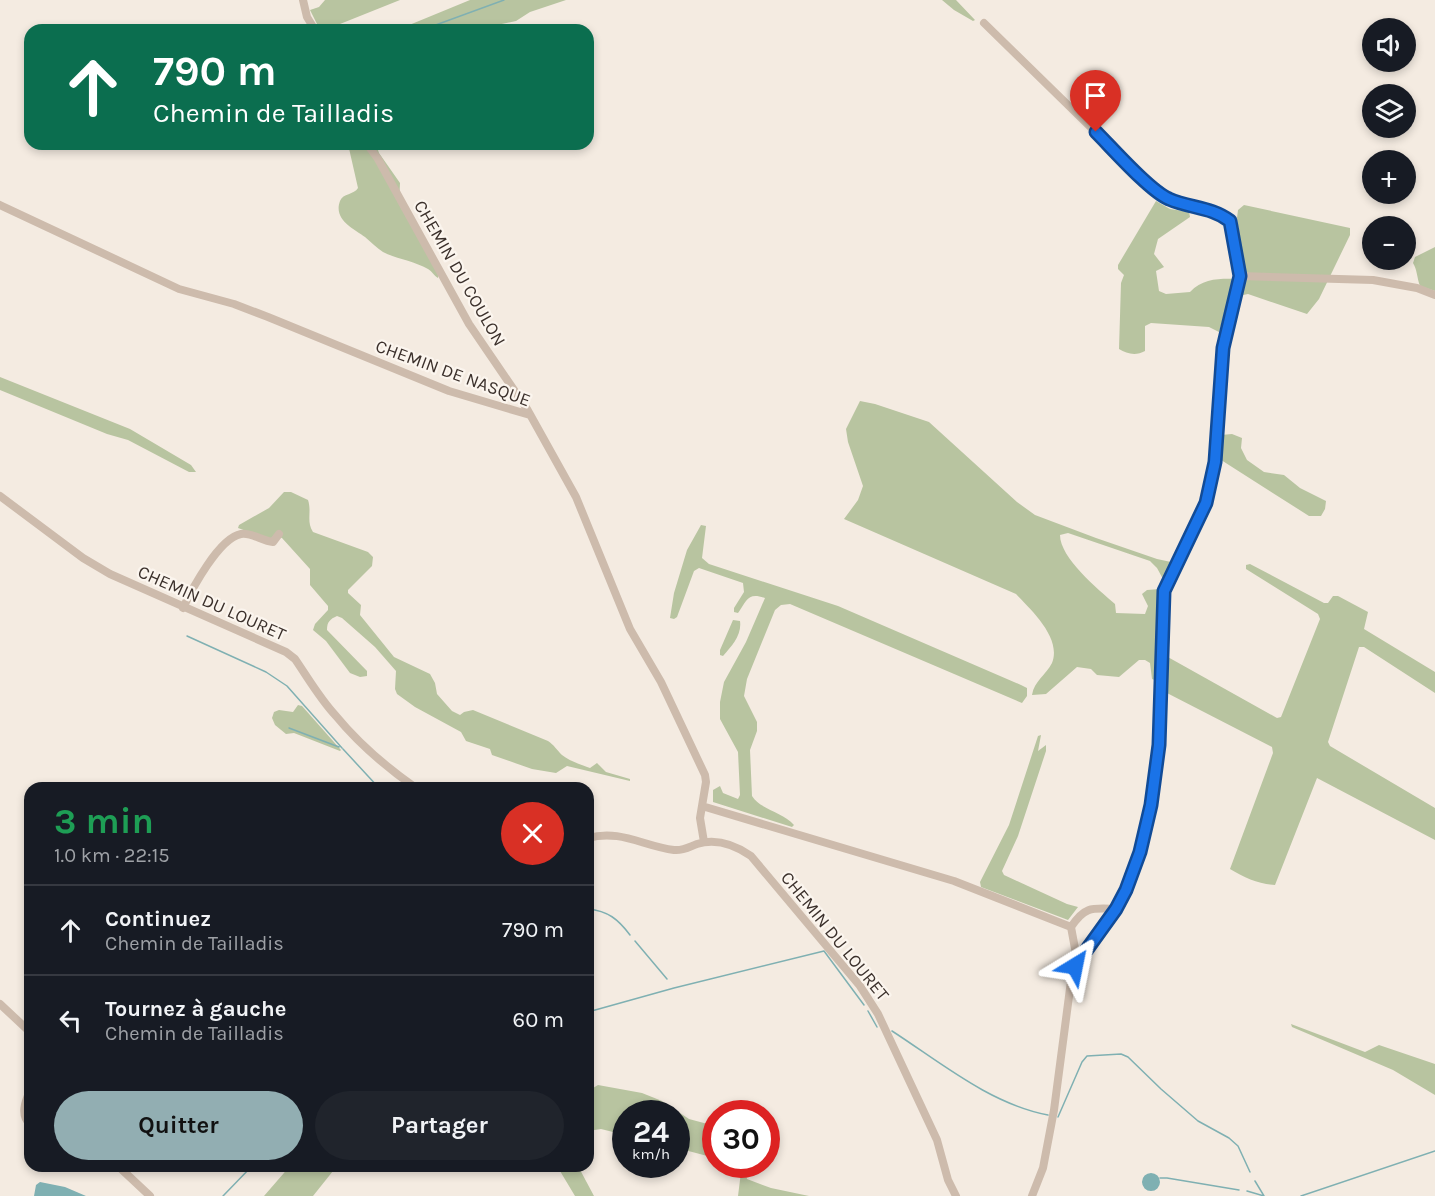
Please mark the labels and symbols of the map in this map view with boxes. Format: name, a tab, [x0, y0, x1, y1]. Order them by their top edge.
pin	[1070, 70, 1121, 132]
street label: CHEMIN DU COULON	[409, 196, 511, 350]
street label: CHEMIN DE NASQUE	[372, 335, 534, 411]
street label: CHEMIN DU LOURET	[134, 560, 290, 646]
street label: CHEMIN DU LOURET	[776, 867, 894, 1005]
position arrow	[1043, 934, 1107, 998]
speed limit sign: 30	[702, 1100, 780, 1178]

